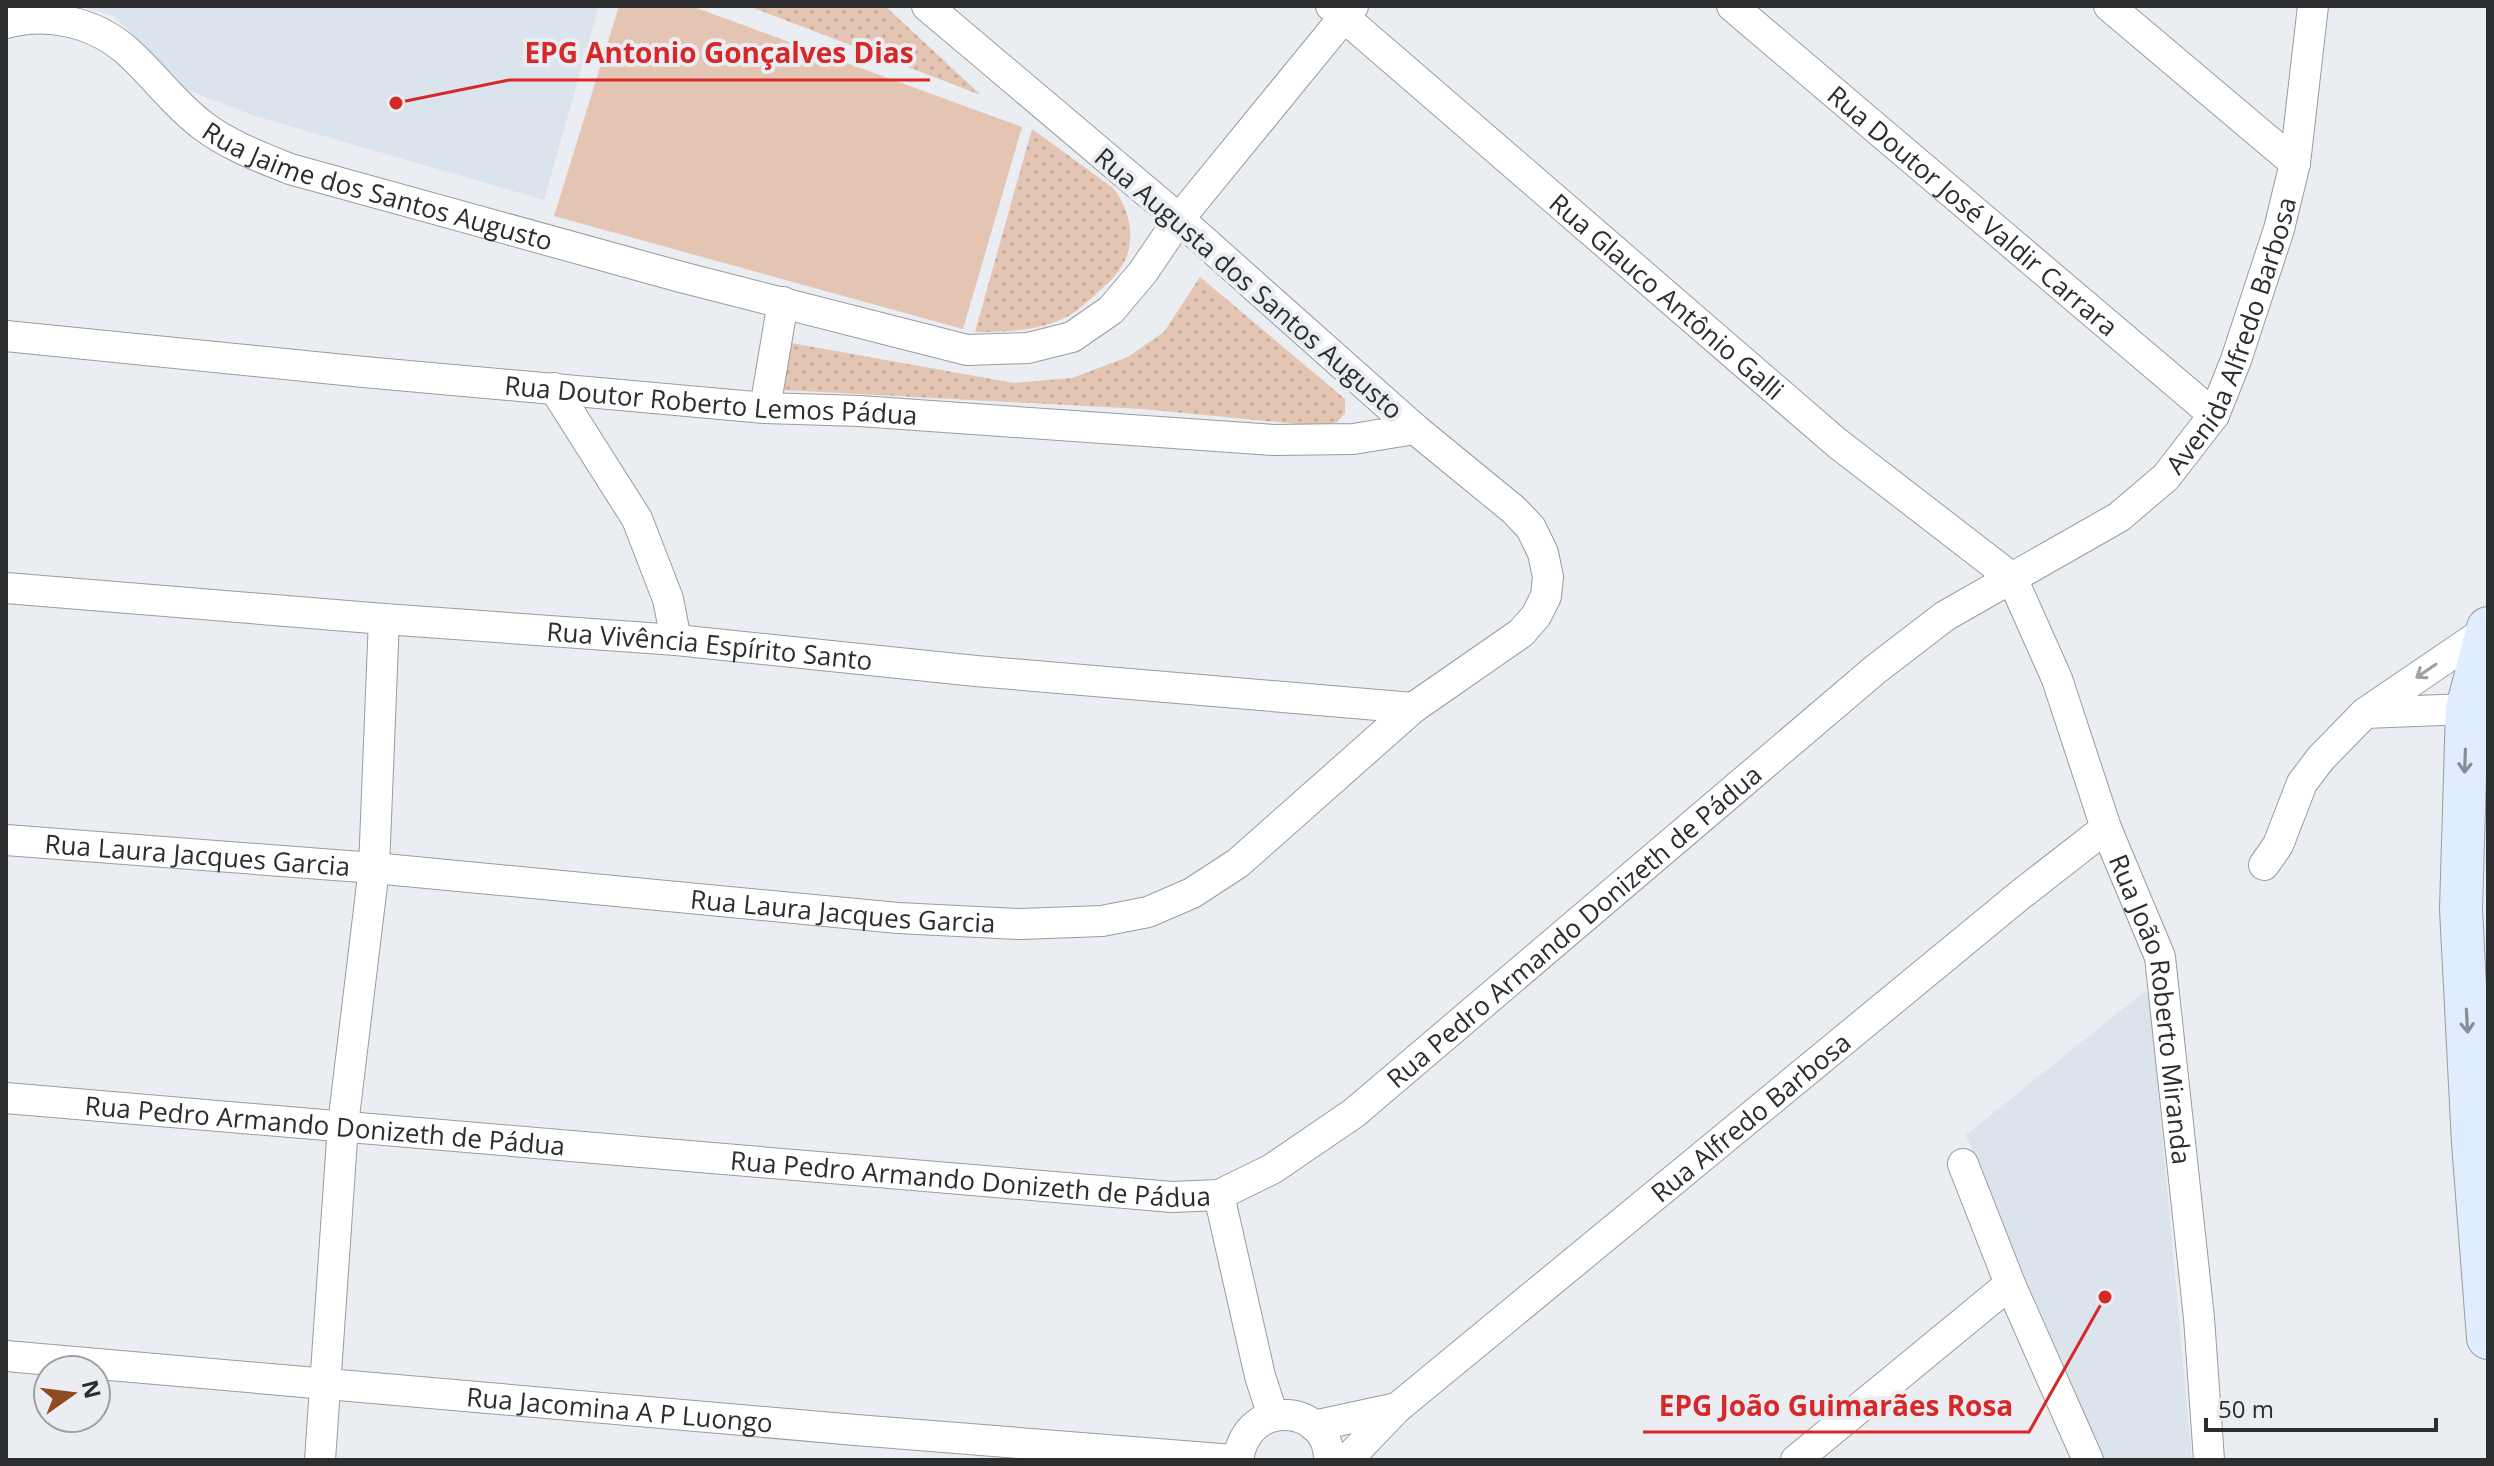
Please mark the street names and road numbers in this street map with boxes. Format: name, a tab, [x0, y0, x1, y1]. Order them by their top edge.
street label: Rua Doutor José Valdir Carrara	[1820, 77, 2126, 344]
street label: Rua Jaime dos Santos Augusto	[196, 113, 557, 259]
street label: Rua Augusta dos Santos Augusto	[1087, 139, 1411, 427]
street label: Rua Glauco Antônio Galli	[1542, 185, 1792, 408]
street label: Avenida Alfredo Barbosa	[2157, 193, 2304, 481]
street label: Rua Doutor Roberto Lemos Pádua	[503, 367, 919, 433]
street label: Rua Vivência Espírito Santo	[546, 613, 874, 678]
street label: Rua Pedro Armando Donizeth de Pádua	[1379, 756, 1769, 1096]
street label: Rua Laura Jacques Garcia	[43, 825, 351, 884]
street label: Rua João Roberto Miranda	[2101, 848, 2200, 1166]
street label: Rua Laura Jacques Garcia	[689, 880, 996, 941]
street label: Rua Alfredo Barbosa	[1643, 1024, 1858, 1210]
street label: Rua Pedro Armando Donizeth de Pádua	[83, 1087, 566, 1163]
street label: Rua Pedro Armando Donizeth de Pádua	[729, 1142, 1211, 1215]
street label: Rua Jacomina A P Luongo	[465, 1378, 774, 1441]

